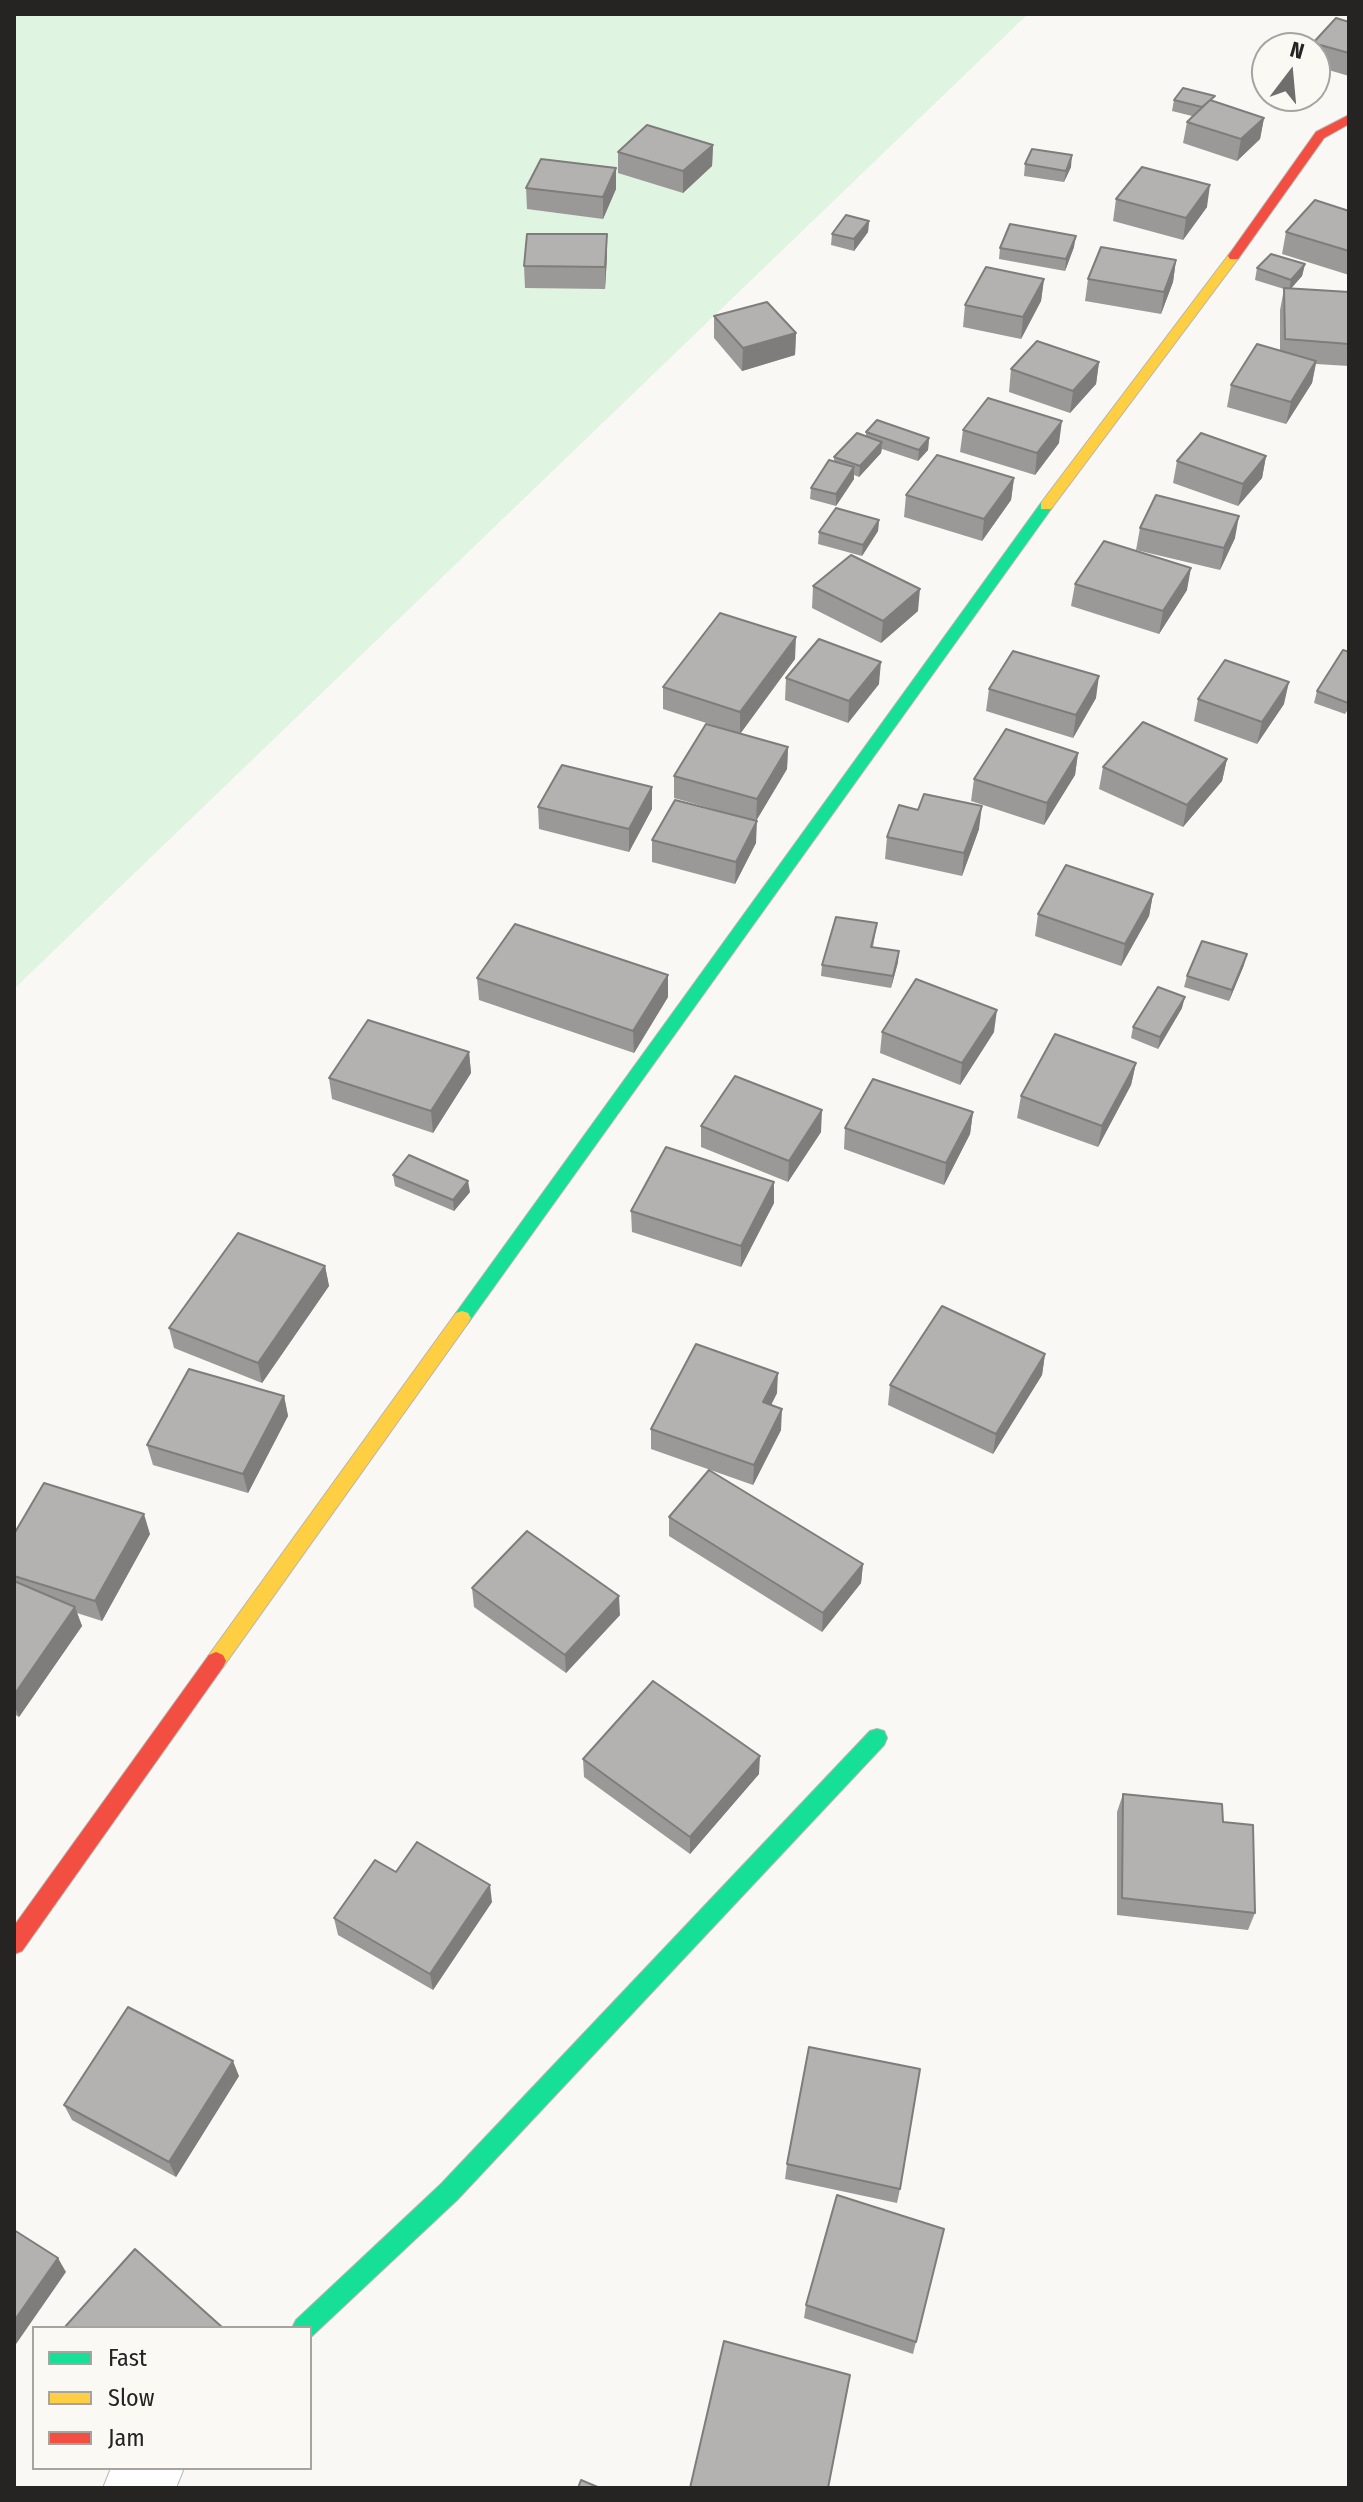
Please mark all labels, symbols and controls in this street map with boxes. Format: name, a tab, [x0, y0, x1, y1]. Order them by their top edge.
north arrow	[1251, 32, 1331, 112]
text: N	[1287, 36, 1307, 65]
legend	[32, 2326, 312, 2470]
text: Fast	[108, 2344, 147, 2372]
text: Slow	[108, 2384, 154, 2412]
text: Jam	[108, 2424, 145, 2452]

